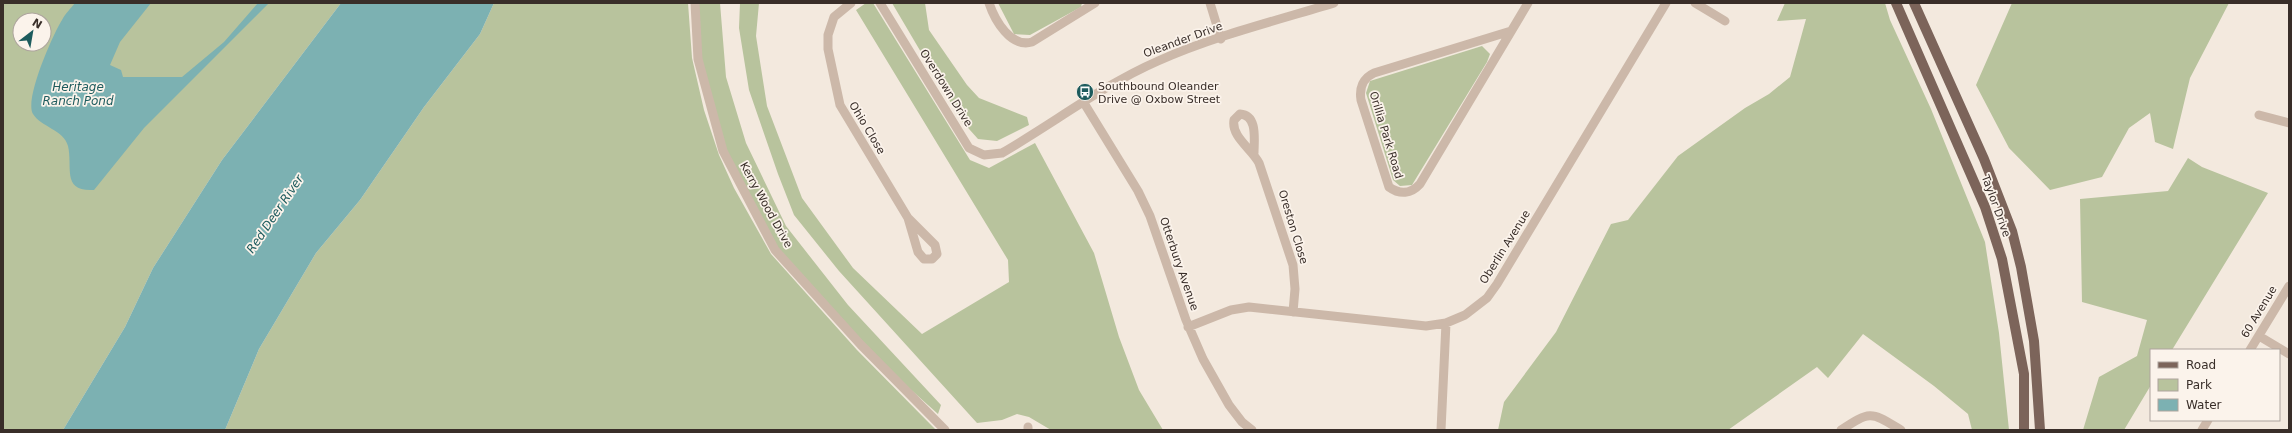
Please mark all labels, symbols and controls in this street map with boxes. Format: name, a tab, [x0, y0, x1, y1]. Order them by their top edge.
north arrow	[12, 12, 52, 52]
text: N	[30, 16, 44, 32]
street label: Oleander Drive	[1142, 20, 1225, 60]
street label: Overdown Drive	[917, 47, 975, 129]
water label: Heritage Ranch Pond	[42, 80, 114, 108]
place label: Southbound Oleander Drive @ Oxbow Street	[1098, 80, 1221, 106]
bus stop icon: Southbound Oleander Drive @ Oxbow Street	[1075, 82, 1095, 102]
street label: Orillia Park Road	[1367, 90, 1405, 180]
street label: Ohio Close	[846, 99, 888, 157]
street label: Kerry Wood Drive	[737, 160, 795, 250]
water label: Red Deer River	[244, 171, 307, 256]
street label: Taylor Drive	[1978, 172, 2013, 239]
street label: Oreston Close	[1276, 188, 1311, 266]
street label: Oberlin Avenue	[1477, 208, 1533, 286]
street label: Otterbury Avenue	[1157, 216, 1201, 313]
street label: 60 Avenue	[2238, 283, 2280, 340]
legend	[2150, 349, 2280, 421]
text: Road	[2186, 358, 2216, 372]
text: Park	[2186, 378, 2212, 392]
text: Water	[2186, 398, 2222, 412]

